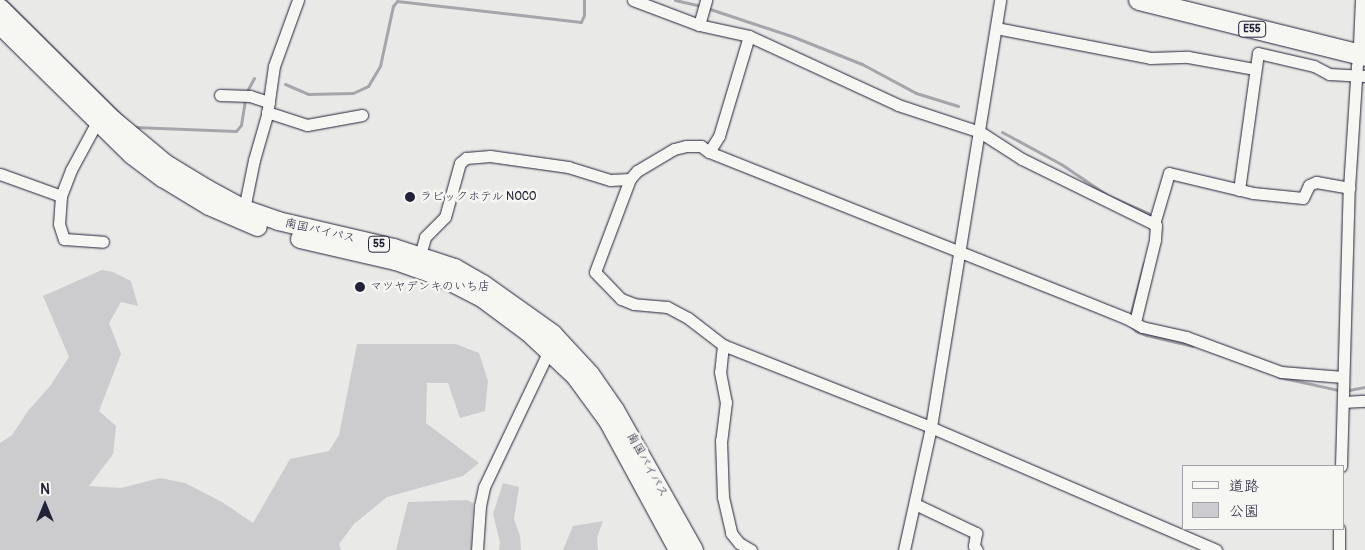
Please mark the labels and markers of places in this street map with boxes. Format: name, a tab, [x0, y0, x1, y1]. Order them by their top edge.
place label: ラビックホテル NOCO	[420, 190, 537, 204]
marker: ラビックホテル NOCO	[404, 191, 416, 203]
place label: マツヤデンキのいち店	[370, 280, 490, 294]
marker: マツヤデンキのいち店	[354, 281, 366, 293]

